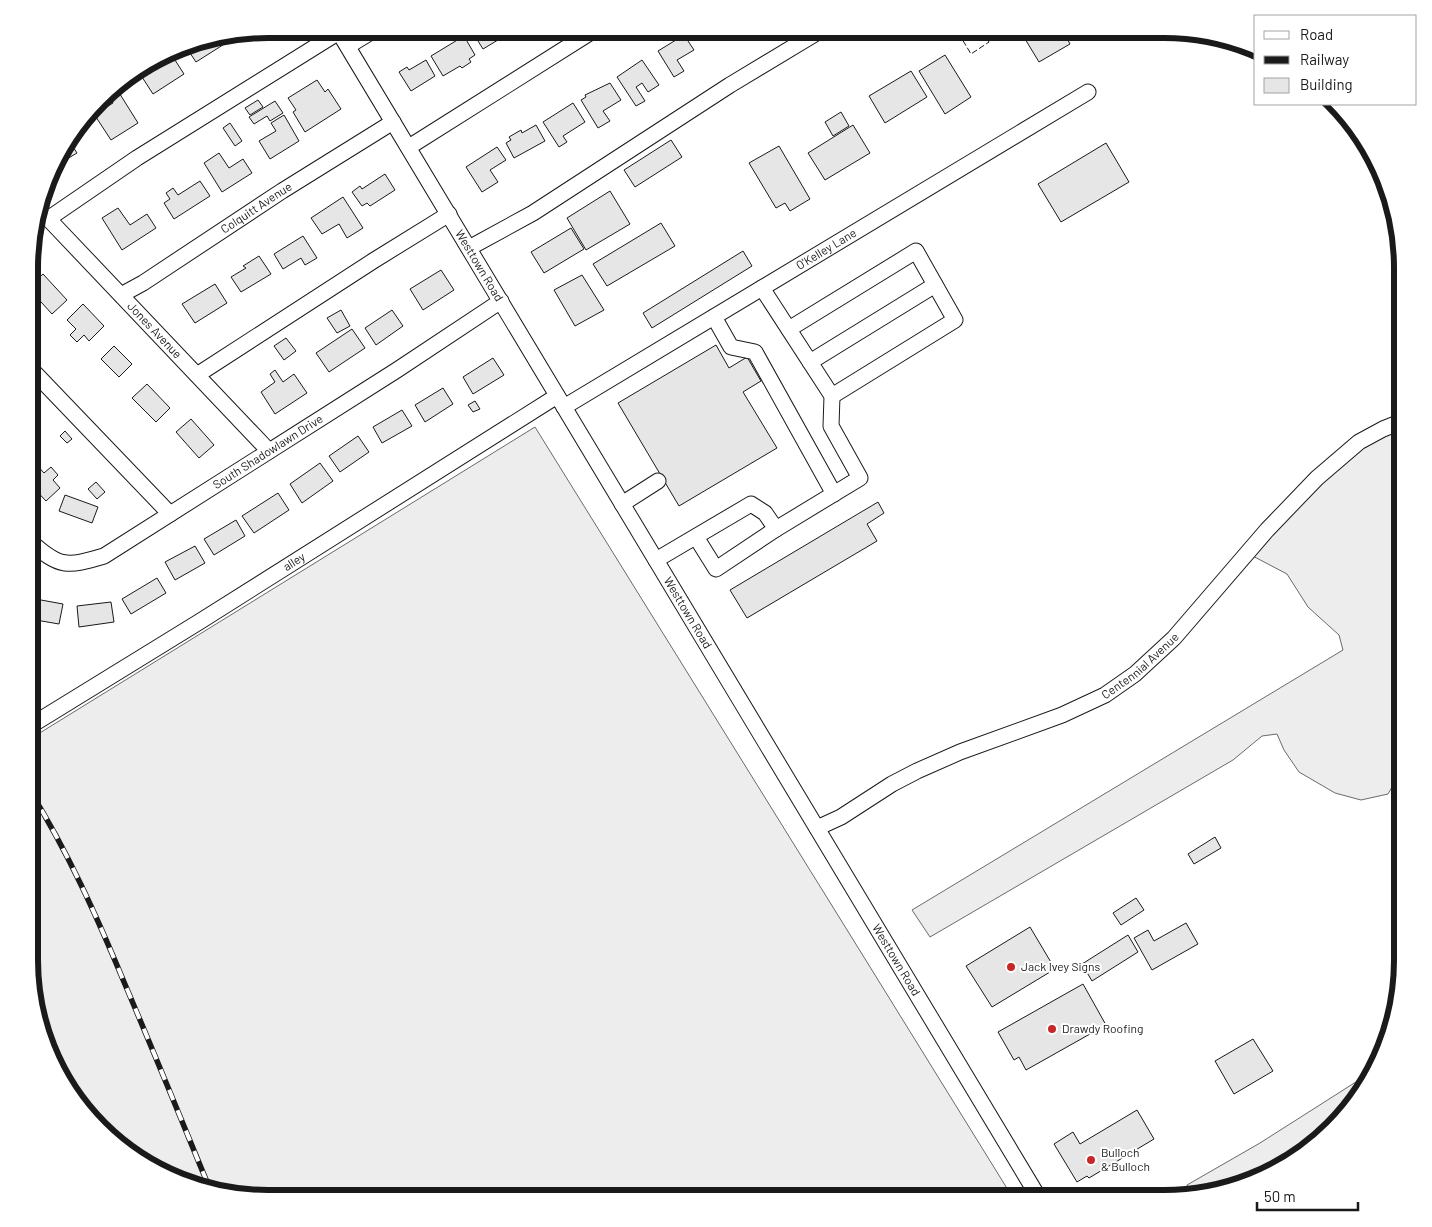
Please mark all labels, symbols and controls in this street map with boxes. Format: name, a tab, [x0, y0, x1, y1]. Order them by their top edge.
legend	[1254, 15, 1417, 105]
text: Road	[1300, 25, 1333, 43]
text: Railway	[1300, 50, 1349, 68]
text: Building	[1300, 75, 1353, 93]
street label: Colquitt Avenue	[218, 179, 294, 236]
street label: O'Kelley Lane	[793, 225, 859, 272]
street label: Westtown Road	[453, 227, 507, 303]
street label: Jones Avenue	[125, 299, 185, 361]
street label: South Shadowlawn Drive	[210, 411, 325, 491]
street label: alley	[280, 549, 308, 573]
street label: Westtown Road	[662, 574, 715, 651]
street label: Centennial Avenue	[1098, 630, 1181, 701]
street label: Westtown Road	[870, 921, 924, 998]
place label: Jack Ivey Signs	[1021, 959, 1100, 973]
marker: Jack Ivey Signs	[1005, 961, 1017, 973]
place label: Drawdy Roofing	[1062, 1021, 1143, 1035]
marker: Drawdy Roofing	[1046, 1023, 1058, 1035]
place label: Bulloch & Bulloch	[1101, 1145, 1150, 1173]
marker: Bulloch & Bulloch	[1085, 1154, 1097, 1166]
scale bar	[1257, 1180, 1358, 1212]
text: 50 m	[1264, 1187, 1296, 1205]

